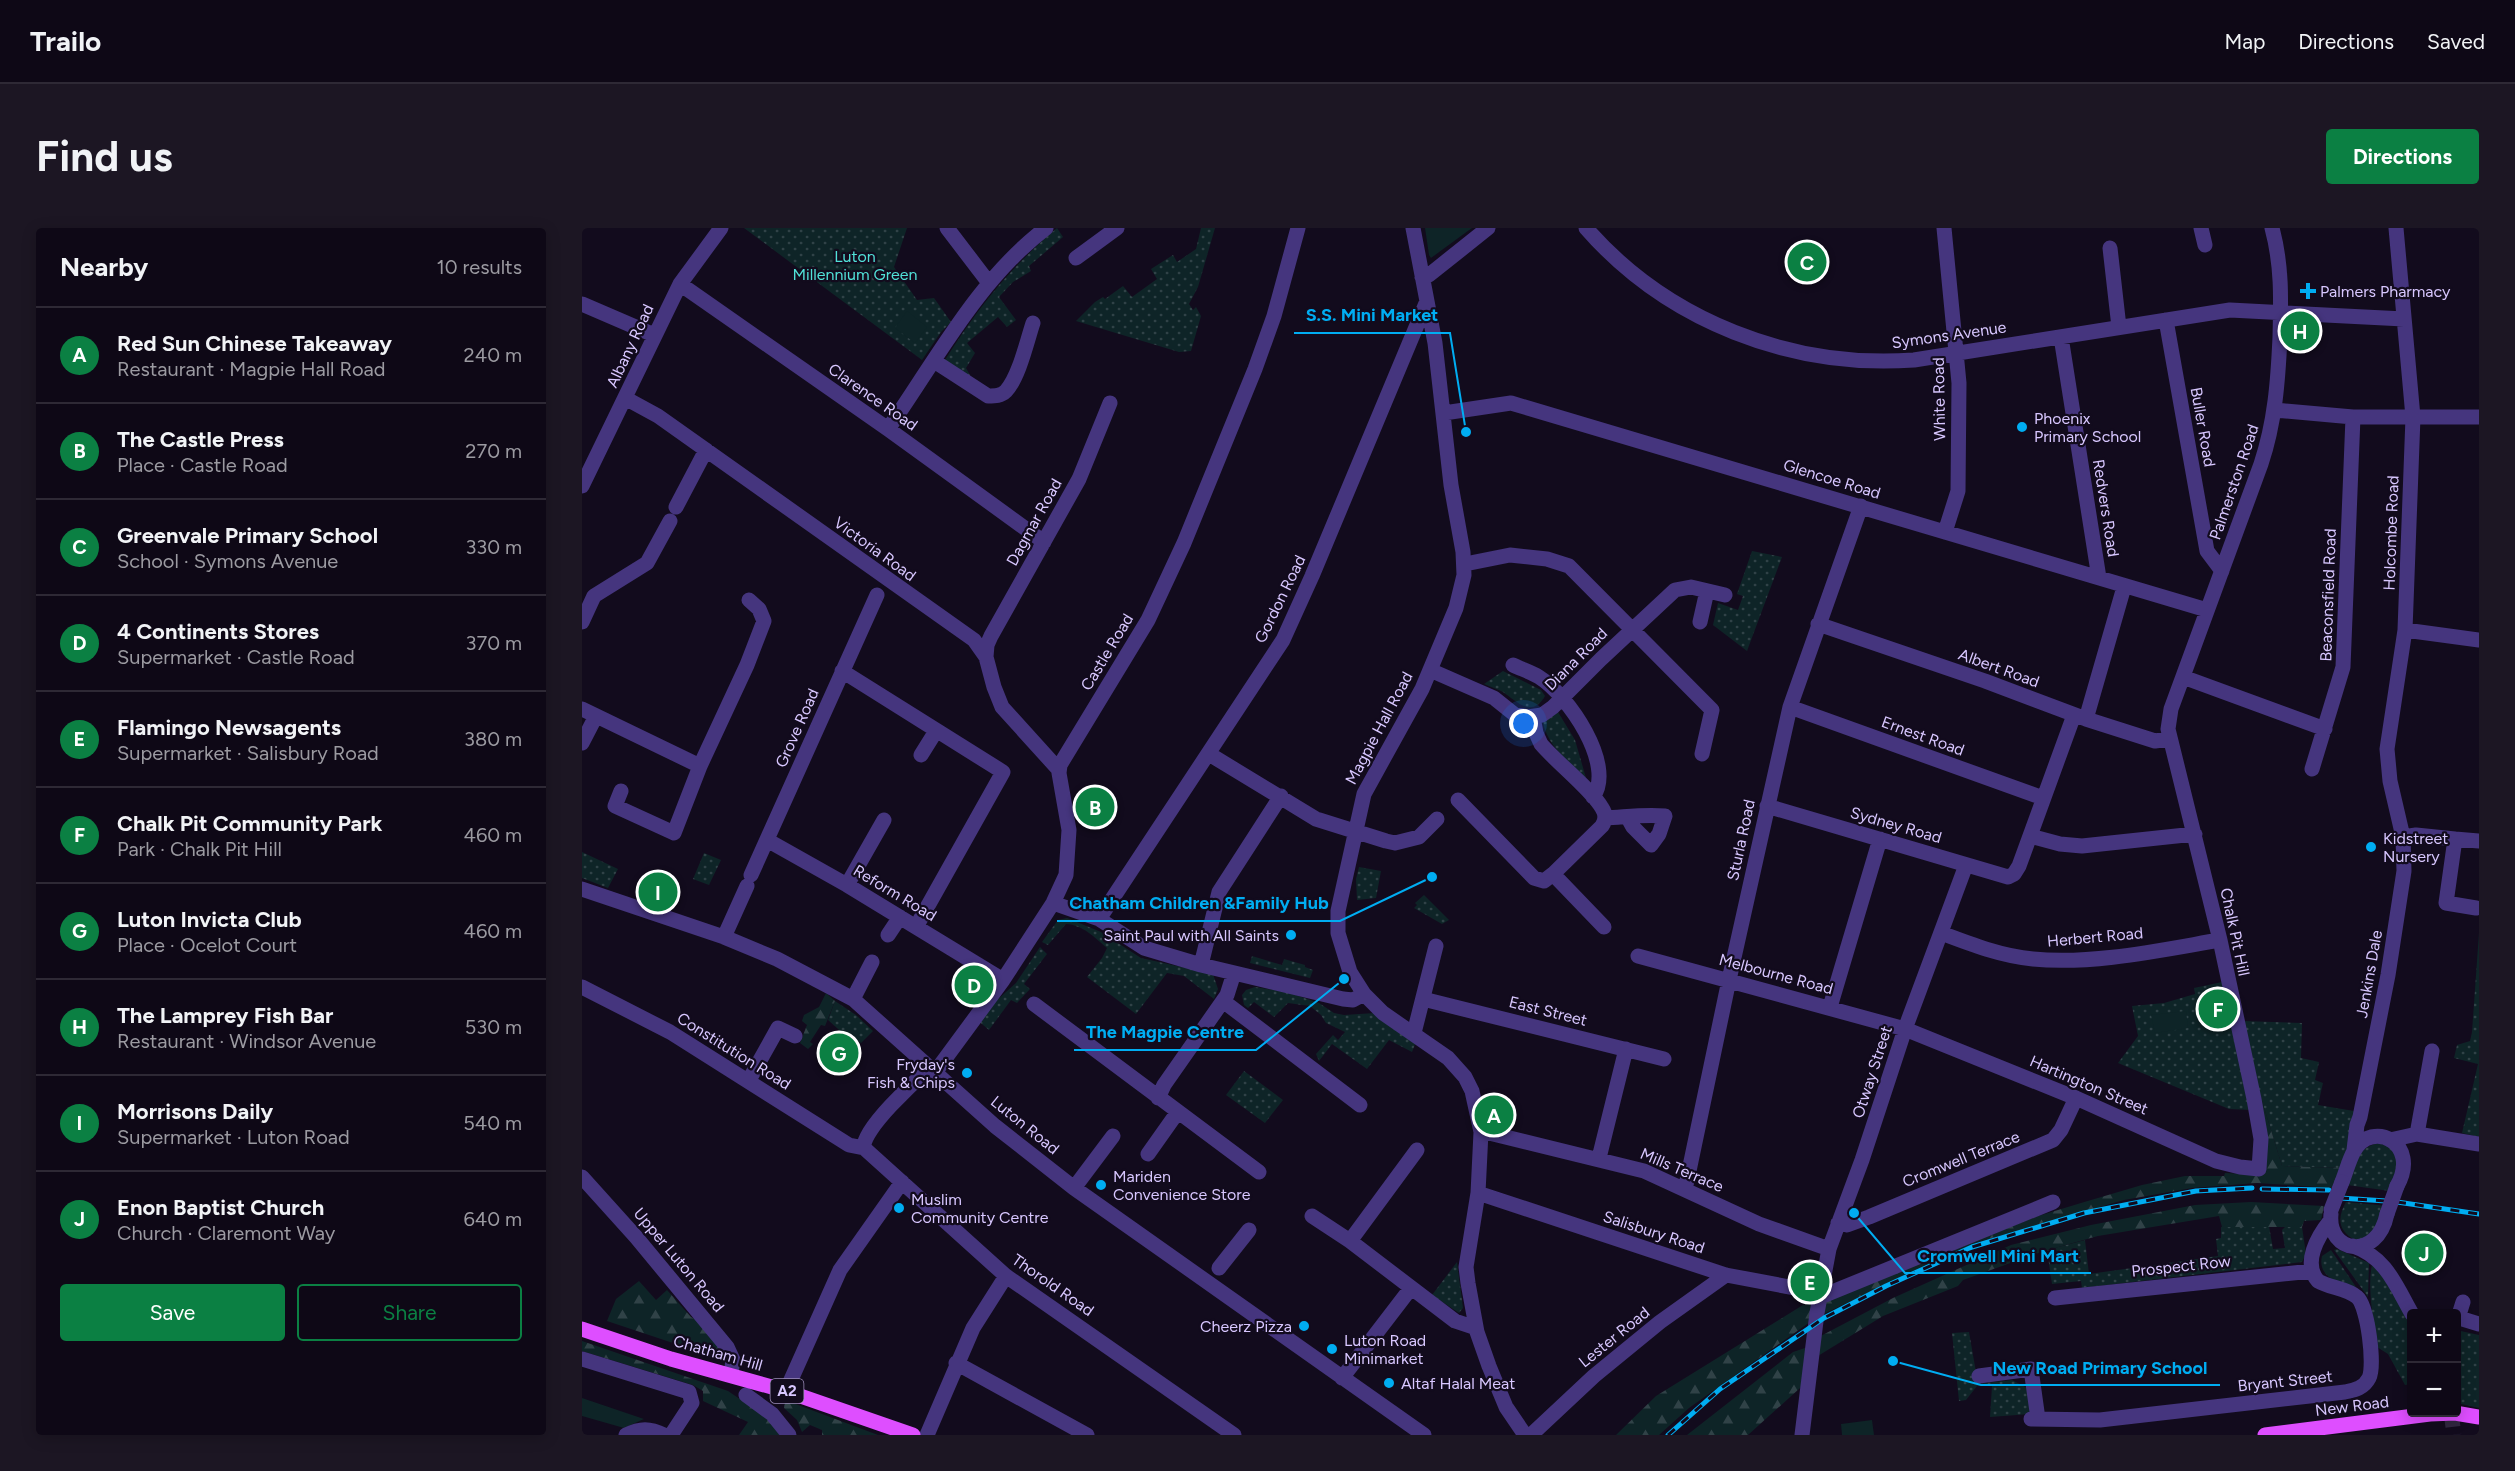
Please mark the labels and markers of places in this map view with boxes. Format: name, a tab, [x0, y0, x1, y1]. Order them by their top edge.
pin: C	[1788, 240, 1826, 285]
place label: Palmers Pharmacy	[2320, 282, 2451, 301]
marker: Palmers Pharmacy	[2301, 284, 2315, 298]
callout: S.S. Mini Market	[1294, 297, 1450, 333]
pin: H	[2280, 308, 2320, 354]
place label: Phoenix Primary School	[2034, 409, 2141, 446]
marker: Phoenix Primary School	[2015, 420, 2029, 434]
pin: B	[1076, 784, 1114, 830]
place label: Kidstreet Nursery	[2383, 829, 2448, 866]
marker: Kidstreet Nursery	[2364, 840, 2378, 854]
pin: I	[638, 870, 678, 914]
callout: Chatham Children &Family Hub	[1057, 885, 1340, 921]
place label: Saint Paul with All Saints	[1104, 926, 1279, 945]
marker: Saint Paul with All Saints	[1284, 928, 1298, 942]
pin: D	[954, 962, 994, 1008]
pin: F	[2198, 986, 2238, 1032]
callout: The Magpie Centre	[1074, 1014, 1256, 1050]
pin: G	[820, 1030, 858, 1076]
place label: Fryday's Fish & Chips	[867, 1055, 955, 1092]
marker: Fryday's Fish & Chips	[960, 1066, 974, 1080]
pin: A	[1474, 1092, 1514, 1138]
place label: Mariden Convenience Store	[1113, 1167, 1251, 1204]
marker: Mariden Convenience Store	[1094, 1178, 1108, 1192]
place label: Muslim Community Centre	[911, 1190, 1049, 1227]
marker: Muslim Community Centre	[892, 1201, 906, 1215]
pin: J	[2404, 1230, 2444, 1276]
callout: Cromwell Mini Mart	[1905, 1237, 2091, 1273]
pin: E	[1790, 1260, 1830, 1304]
place label: Cheerz Pizza	[1200, 1317, 1292, 1336]
marker: Cheerz Pizza	[1297, 1319, 1311, 1333]
place label: Luton Road Minimarket	[1344, 1331, 1426, 1368]
marker: Luton Road Minimarket	[1325, 1342, 1339, 1356]
callout: New Road Primary School	[1981, 1349, 2220, 1385]
place label: Altaf Halal Meat	[1401, 1374, 1515, 1393]
marker: Altaf Halal Meat	[1382, 1376, 1396, 1390]

